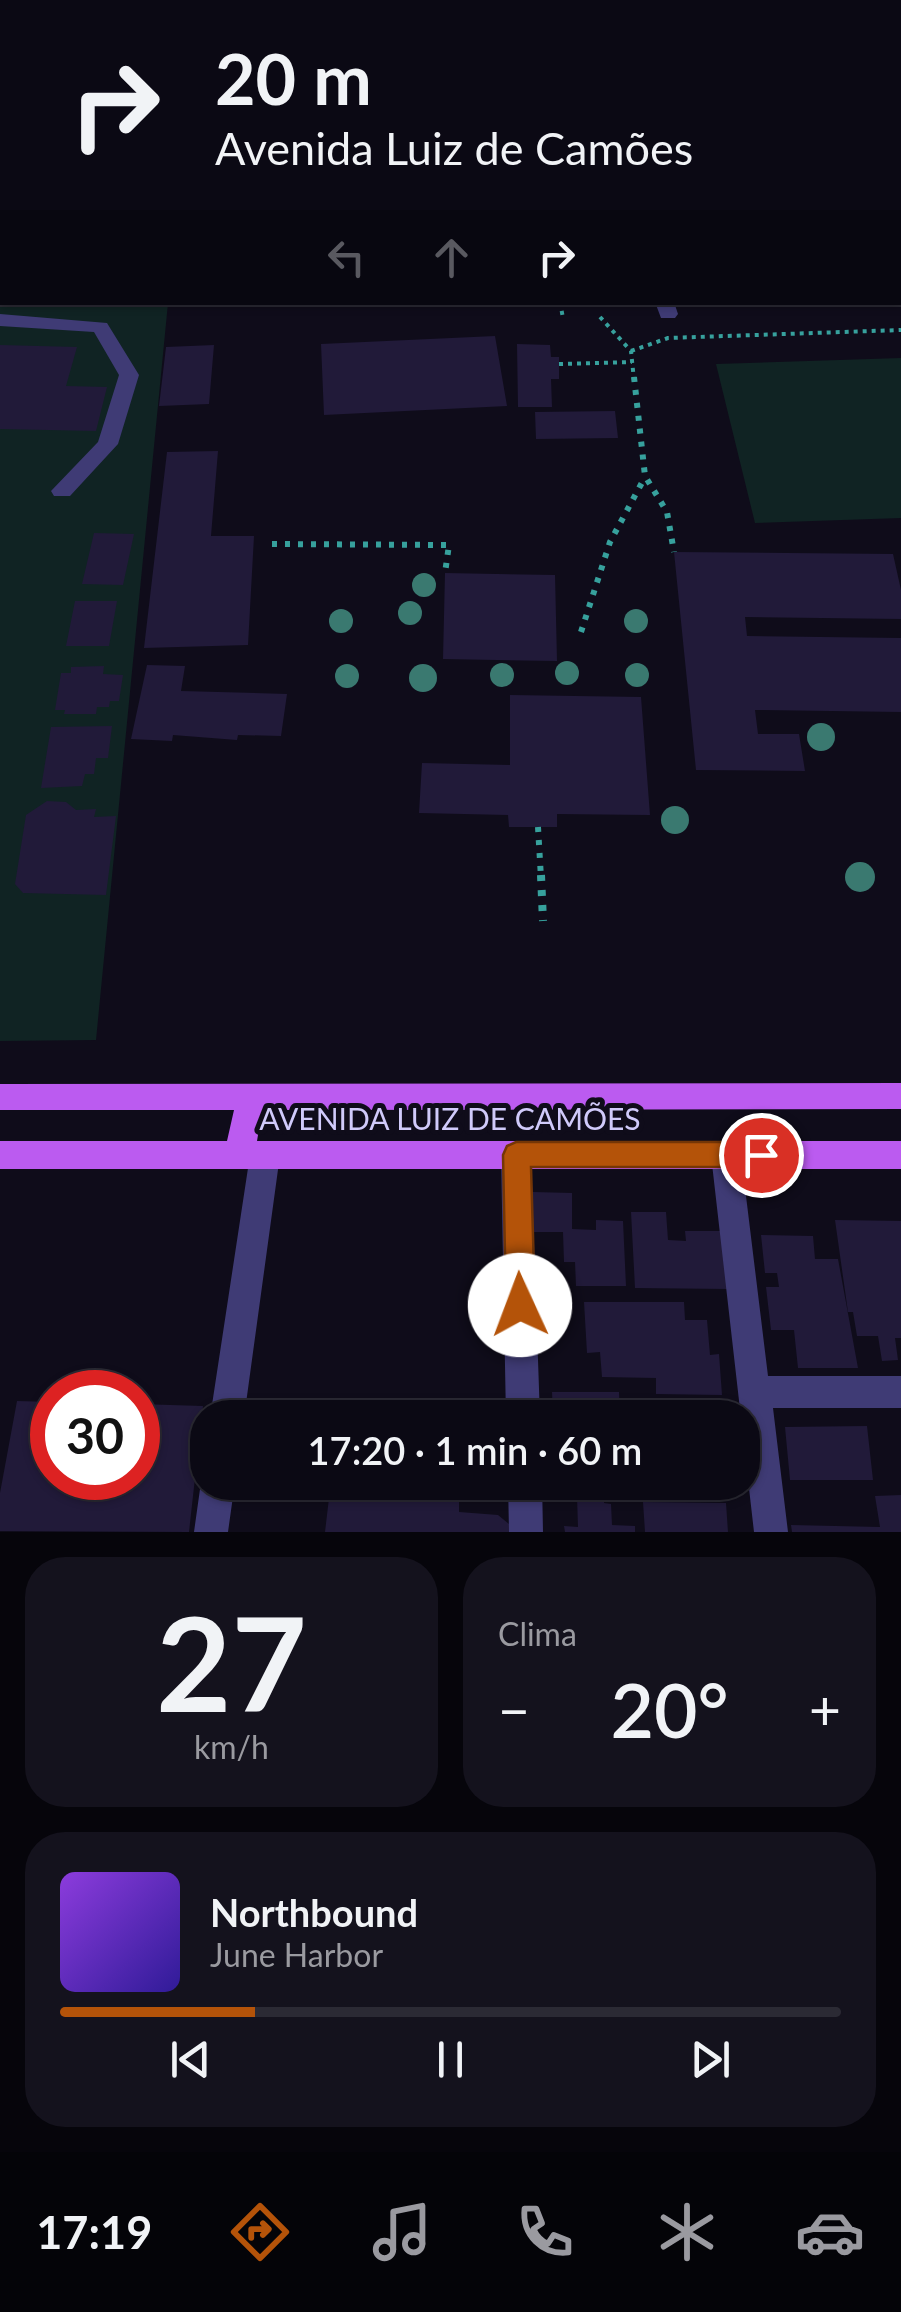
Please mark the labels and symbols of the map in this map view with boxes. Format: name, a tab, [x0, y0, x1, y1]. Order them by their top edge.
street label: AVENIDA LUIZ DE CAMÕES	[259, 1100, 641, 1136]
pin	[719, 1113, 804, 1198]
position arrow	[468, 1253, 572, 1357]
speed limit sign: 30	[30, 1370, 160, 1500]

